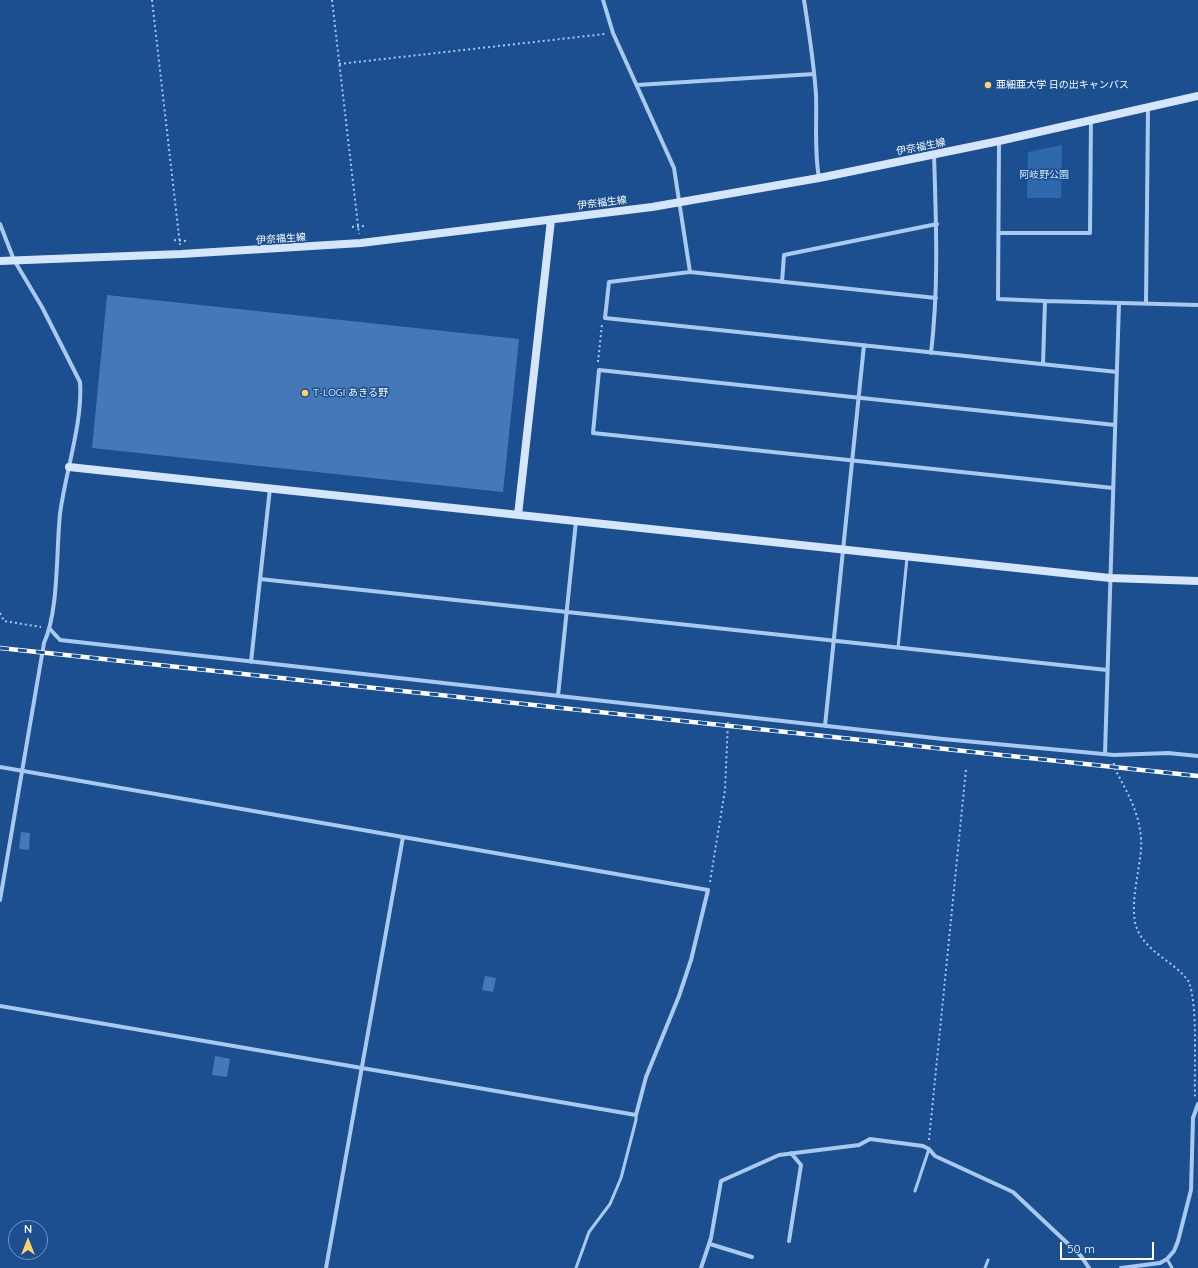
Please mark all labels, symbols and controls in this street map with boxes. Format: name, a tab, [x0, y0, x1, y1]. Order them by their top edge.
place label: 亜細亜大学 日の出キャンパス	[996, 79, 1129, 91]
marker: 亜細亜大学 日の出キャンパス	[983, 80, 993, 90]
street label: 伊奈福生線	[895, 136, 947, 158]
park label: 阿岐野公園	[1019, 169, 1069, 181]
street label: 伊奈福生線	[576, 194, 628, 212]
street label: 伊奈福生線	[256, 231, 306, 247]
place label: T-LOGI あきる野	[313, 387, 388, 399]
marker: T-LOGI あきる野	[300, 388, 310, 398]
north arrow	[8, 1220, 48, 1260]
text: N	[24, 1222, 32, 1236]
scale bar	[1062, 1234, 1156, 1260]
text: 50 m	[1067, 1241, 1095, 1256]

